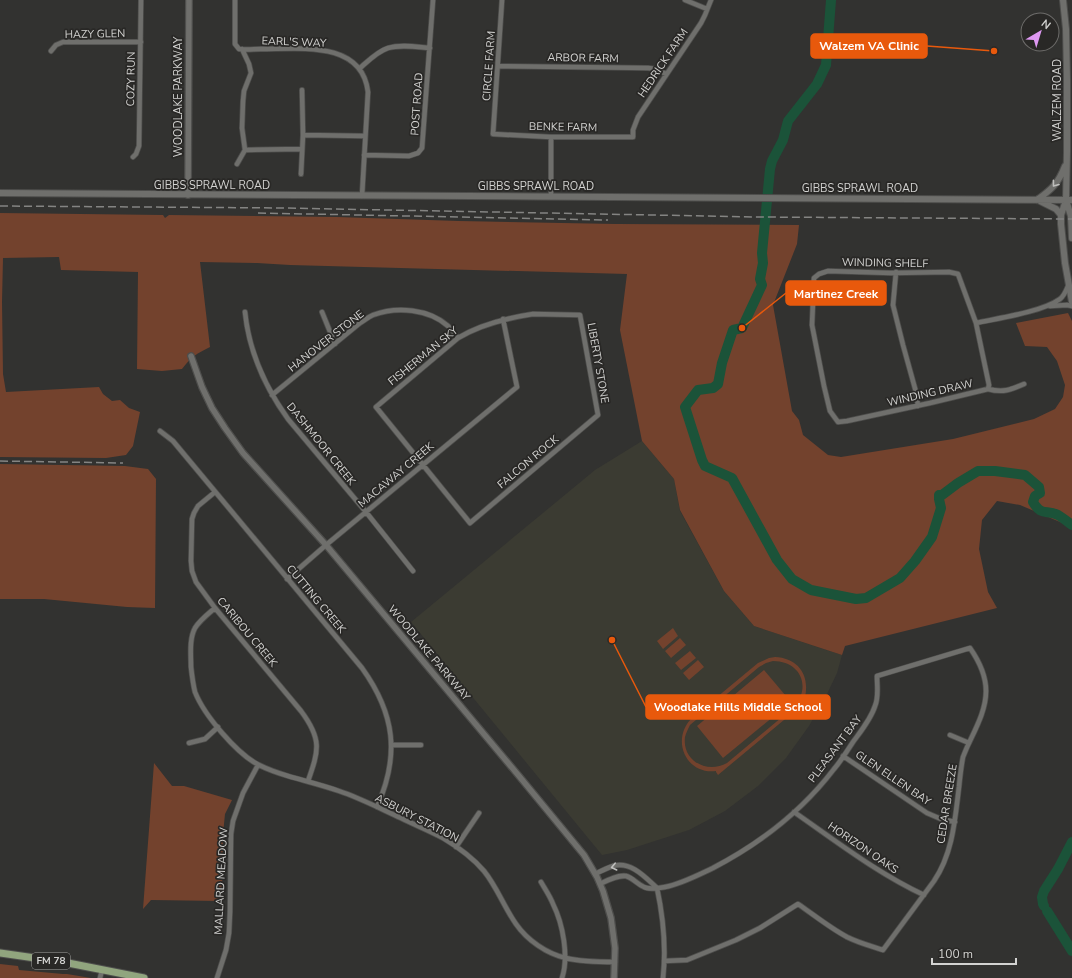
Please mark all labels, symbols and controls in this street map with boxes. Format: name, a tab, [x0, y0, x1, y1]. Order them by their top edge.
north arrow	[1020, 12, 1060, 52]
text: N	[1038, 16, 1054, 33]
street label: HEDRICK FARM	[634, 25, 692, 101]
street label: HAZY GLEN	[65, 26, 125, 42]
street label: CIRCLE FARM	[479, 30, 499, 102]
street label: EARL'S WAY	[261, 33, 327, 51]
callout: Walzem VA Clinic	[811, 34, 927, 58]
street label: WOODLAKE PARKWAY	[171, 36, 186, 157]
text: Walzem VA Clinic	[819, 38, 919, 54]
street label: ARBOR FARM	[547, 50, 619, 66]
street label: COZY RUN	[123, 51, 139, 107]
street label: WALZEM ROAD	[1050, 59, 1065, 141]
street label: POST ROAD	[407, 72, 427, 136]
street label: BENKE FARM	[529, 119, 597, 135]
street label: GIBBS SPRAWL ROAD	[154, 178, 270, 193]
street label: GIBBS SPRAWL ROAD	[478, 179, 594, 194]
one-way arrow	[1053, 179, 1060, 186]
street label: GIBBS SPRAWL ROAD	[802, 181, 918, 196]
street label: WINDING SHELF	[842, 255, 928, 271]
callout: Martinez Creek	[786, 281, 886, 305]
text: Martinez Creek	[794, 286, 879, 302]
street label: HANOVER STONE	[285, 307, 367, 375]
street label: LIBERTY STONE	[584, 322, 612, 404]
street label: FISHERMAN SKY	[385, 323, 461, 389]
street label: WINDING DRAW	[885, 376, 975, 410]
street label: DASHMOOR CREEK	[283, 400, 360, 489]
street label: FALCON ROCK	[494, 431, 563, 492]
street label: MACAWAY CREEK	[355, 438, 438, 511]
street label: CUTTING CREEK	[283, 562, 350, 637]
street label: CARIBOU CREEK	[213, 594, 281, 671]
street label: WOODLAKE PARKWAY	[385, 602, 474, 704]
callout: Woodlake Hills Middle School	[646, 695, 830, 719]
text: Woodlake Hills Middle School	[654, 699, 822, 715]
street label: PLEASANT BAY	[805, 712, 866, 786]
street label: GLEN ELLEN BAY	[852, 747, 934, 809]
street label: CEDAR BREEZE	[933, 763, 961, 845]
street label: ASBURY STATION	[372, 790, 462, 846]
street label: HORIZON OAKS	[825, 819, 902, 877]
street label: MALLARD MEADOW	[211, 827, 231, 935]
one-way arrow	[611, 862, 618, 870]
scale bar	[932, 940, 1016, 966]
text: 100 m	[938, 946, 973, 962]
road number: FM 78	[32, 953, 70, 969]

